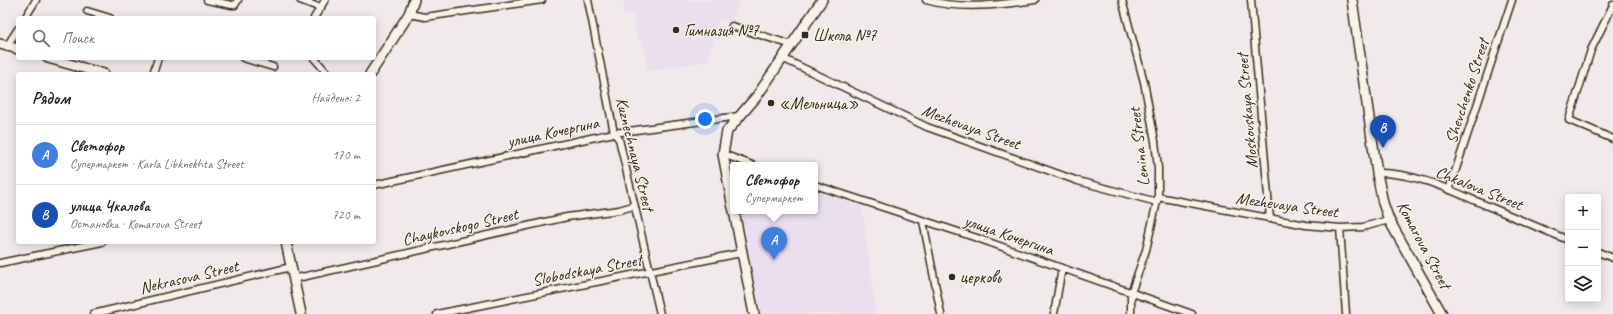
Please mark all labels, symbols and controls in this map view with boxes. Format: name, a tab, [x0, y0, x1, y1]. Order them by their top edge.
search box	[16, 16, 376, 60]
place label: Гимназия №7	[684, 20, 760, 41]
marker: Гимназия №7	[671, 25, 681, 35]
place label: Школа №7	[813, 25, 878, 46]
icon: search	[30, 27, 52, 49]
text: Поиск	[62, 29, 94, 48]
marker: Школа №7	[800, 30, 810, 40]
street label: Shevchenko Street	[1440, 34, 1494, 146]
street label: Moskovskaya Street	[1231, 50, 1262, 169]
text: Рядом	[32, 88, 70, 109]
text: Найдено: 2	[312, 90, 360, 106]
place label: «Мельница»	[779, 93, 859, 114]
street label: Kuznechnaya Street	[611, 95, 660, 215]
marker: «Мельница»	[766, 98, 776, 108]
street label: Mezhevaya Street	[919, 100, 1025, 155]
street label: Lenina Street	[1123, 104, 1154, 188]
your location	[695, 109, 715, 129]
street label: улица Кочергина	[504, 112, 602, 152]
pin: B	[1370, 115, 1396, 148]
text: Светофор	[70, 137, 124, 156]
text: A	[42, 147, 48, 163]
text: 170 m	[332, 147, 360, 163]
text: Супермаркет · Karla Libknekhta Street	[70, 156, 244, 172]
street label: Chkalova Street	[1432, 161, 1528, 216]
popup	[730, 162, 818, 214]
text: Светофор	[745, 171, 799, 190]
street label: Mezhevaya Street	[1235, 187, 1342, 223]
text: Супермаркет	[745, 190, 803, 206]
map controls	[1565, 194, 1601, 302]
button: +	[1565, 194, 1601, 230]
text: улица Чкалова	[70, 197, 150, 216]
street label: Komarova Street	[1392, 198, 1457, 295]
street label: Chaykovskogo Street	[400, 203, 522, 250]
text: B	[42, 207, 48, 223]
text: 720 m	[332, 207, 360, 223]
street label: улица Кочергина	[961, 210, 1058, 261]
text: Остановка · Komarova Street	[70, 216, 201, 232]
pin: A	[761, 227, 787, 260]
button: −	[1565, 230, 1601, 266]
street label: Slobodskaya Street	[531, 249, 646, 291]
street label: Nekrasova Street	[138, 255, 243, 299]
button: layers	[1565, 266, 1601, 302]
place label: церковь	[960, 267, 1002, 288]
marker: церковь	[947, 272, 957, 282]

